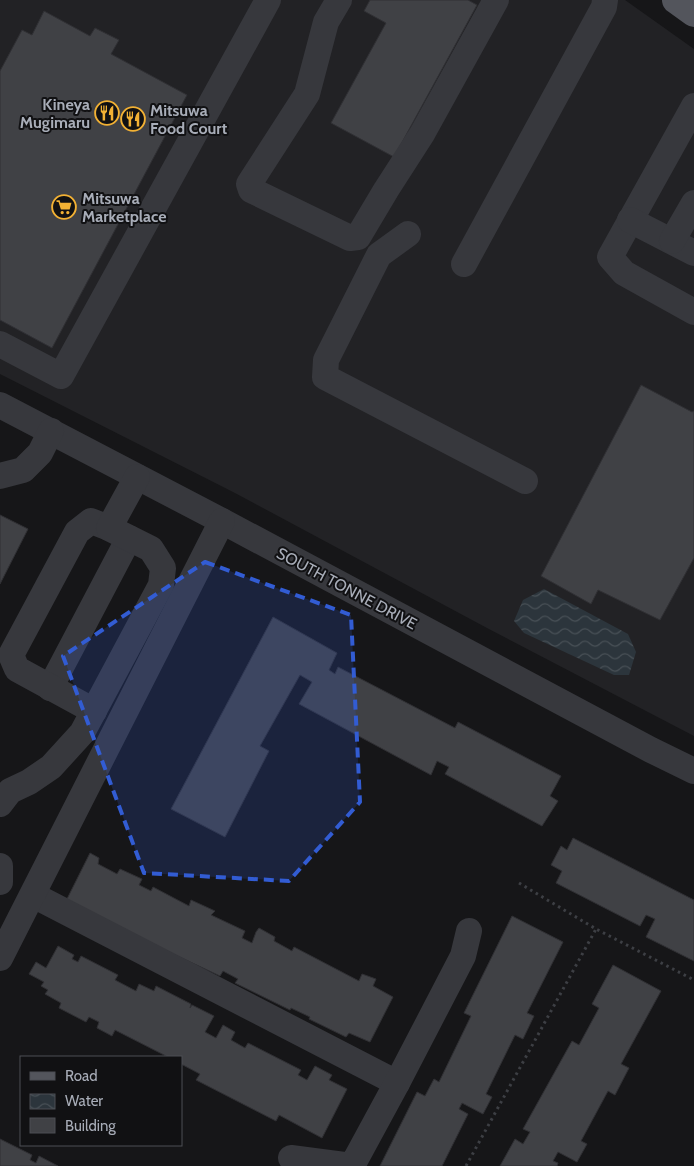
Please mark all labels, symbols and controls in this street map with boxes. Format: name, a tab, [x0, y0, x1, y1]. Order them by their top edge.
place label: Kineya Mugimaru	[20, 95, 90, 132]
restaurant icon: Kineya Mugimaru	[94, 100, 120, 126]
place label: Mitsuwa Food Court	[150, 101, 228, 138]
restaurant icon: Mitsuwa Food Court	[120, 106, 146, 132]
place label: Mitsuwa Marketplace	[82, 189, 166, 226]
supermarket icon: Mitsuwa Marketplace	[51, 194, 77, 220]
street label: SOUTH TONNE DRIVE	[273, 543, 420, 634]
legend	[20, 1056, 182, 1146]
text: Road	[65, 1067, 98, 1085]
text: Water	[65, 1092, 103, 1110]
text: Building	[65, 1117, 116, 1135]

